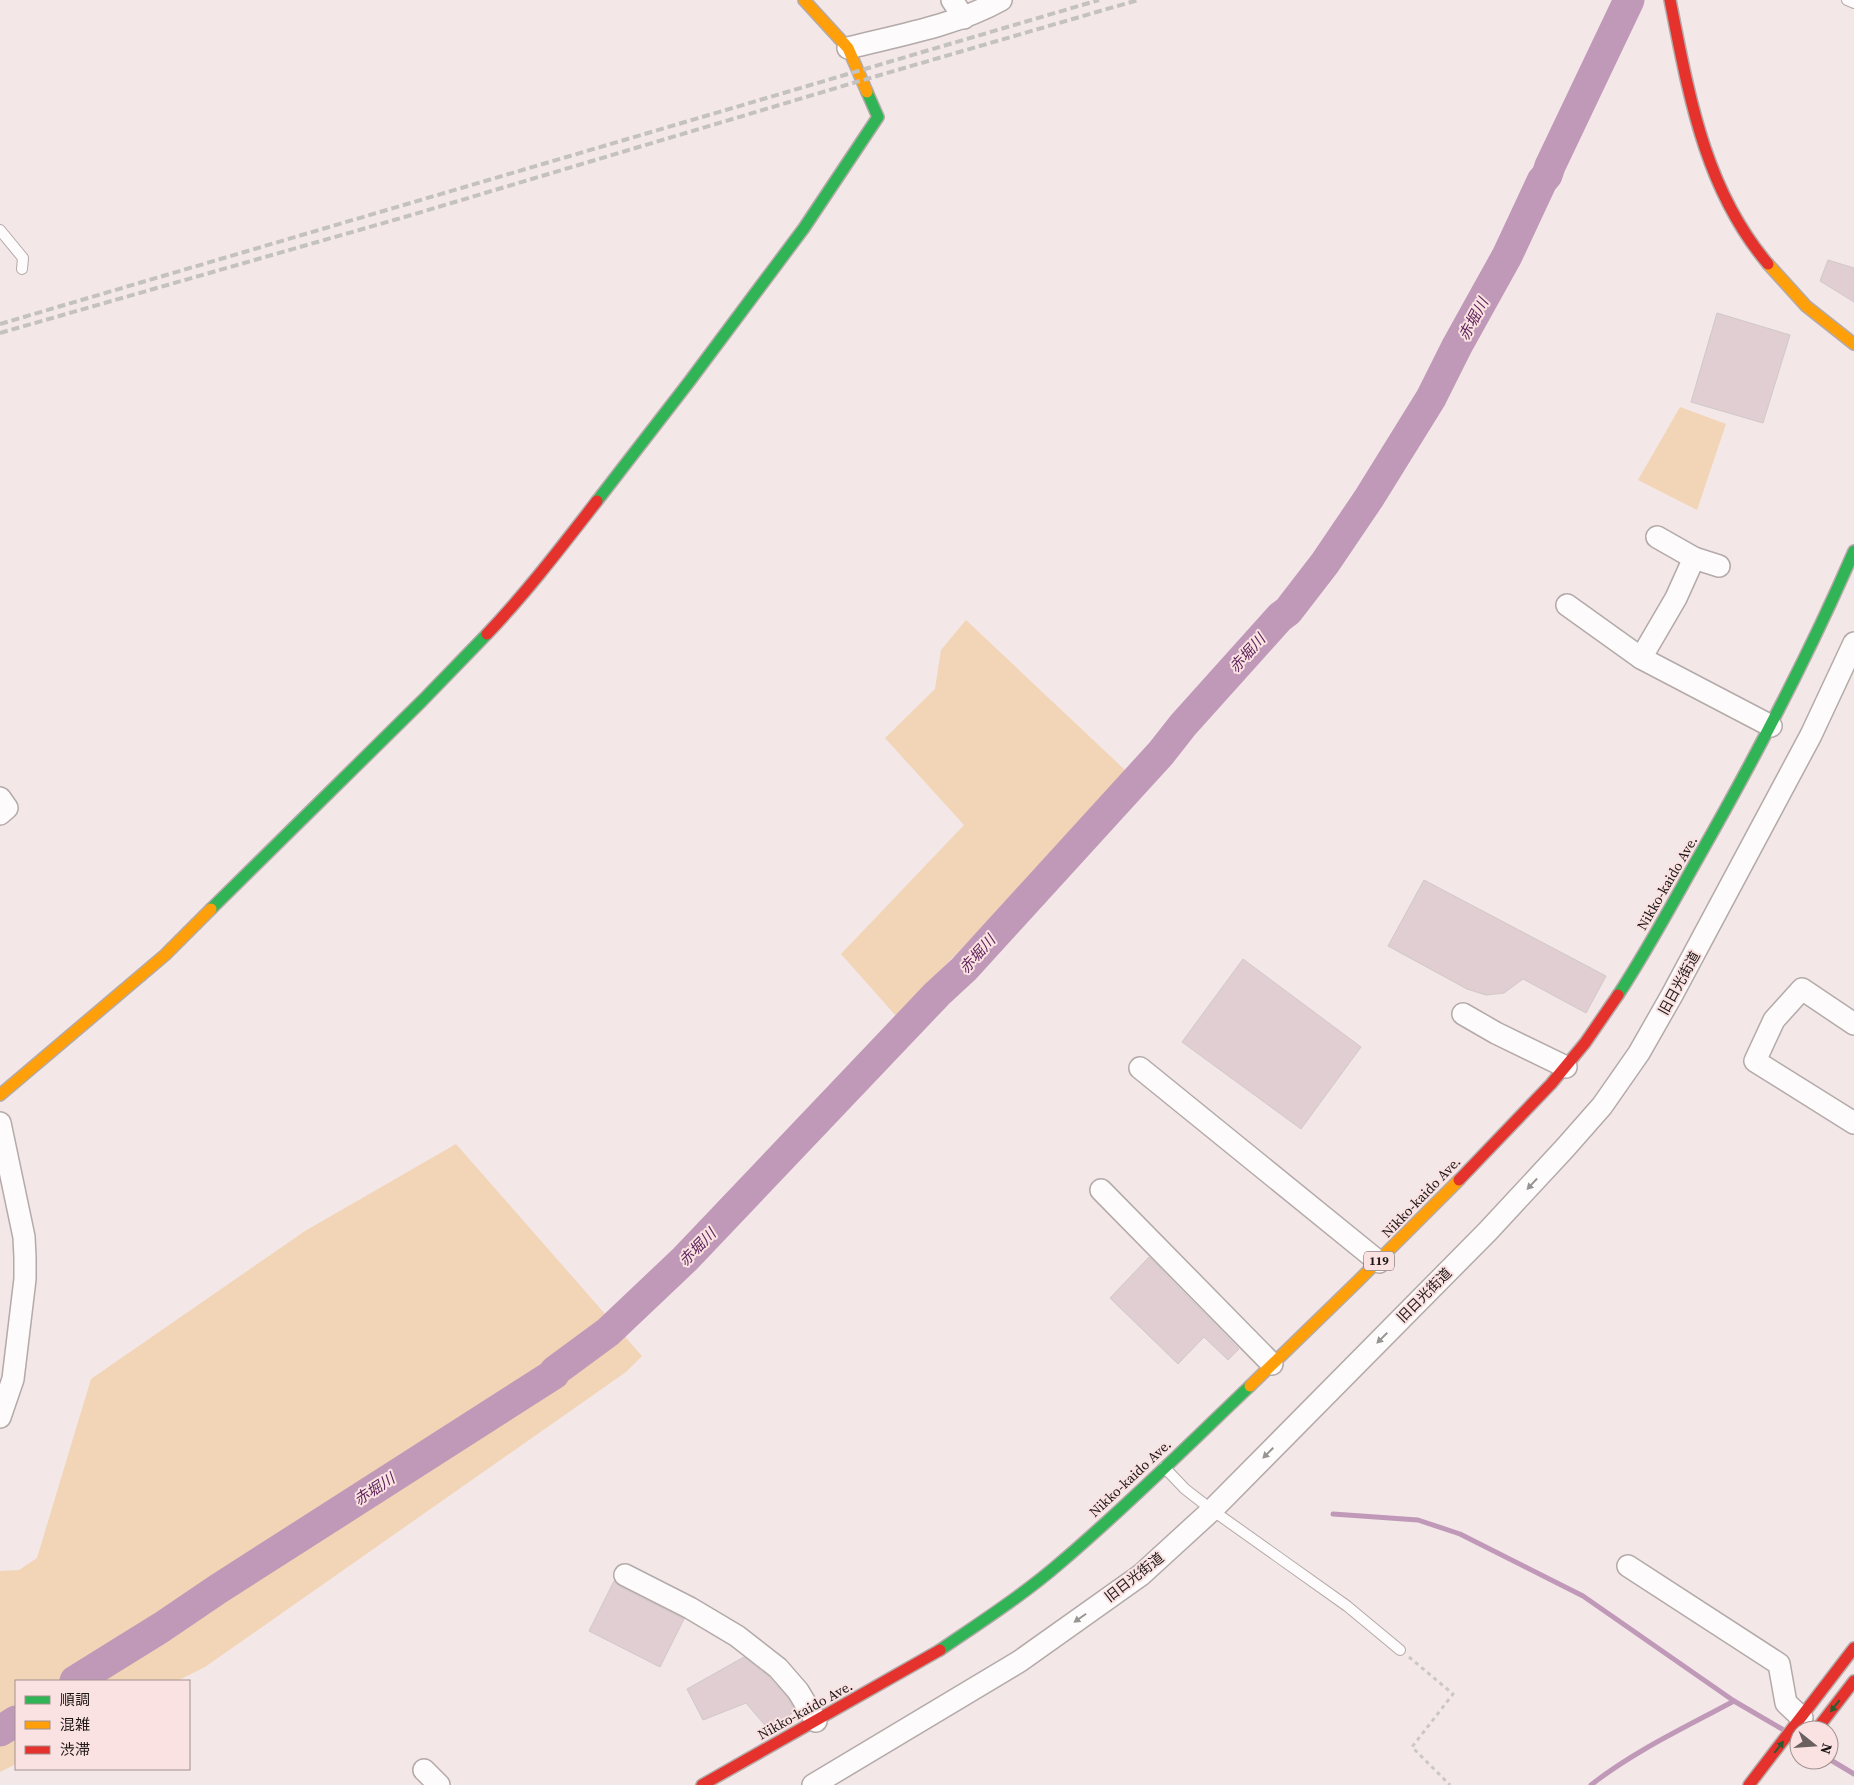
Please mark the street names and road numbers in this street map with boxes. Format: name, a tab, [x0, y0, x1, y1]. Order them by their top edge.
street label: Nikko-kaido Ave.	[1632, 832, 1702, 934]
street label: 旧日光街道	[1653, 948, 1705, 1018]
street label: Nikko-kaido Ave.	[1377, 1152, 1465, 1242]
road number: 119	[1364, 1252, 1394, 1270]
street label: 旧日光街道	[1392, 1263, 1456, 1327]
street label: Nikko-kaido Ave.	[1084, 1435, 1176, 1521]
street label: 旧日光街道	[1100, 1548, 1168, 1606]
street label: Nikko-kaido Ave.	[754, 1676, 856, 1744]

